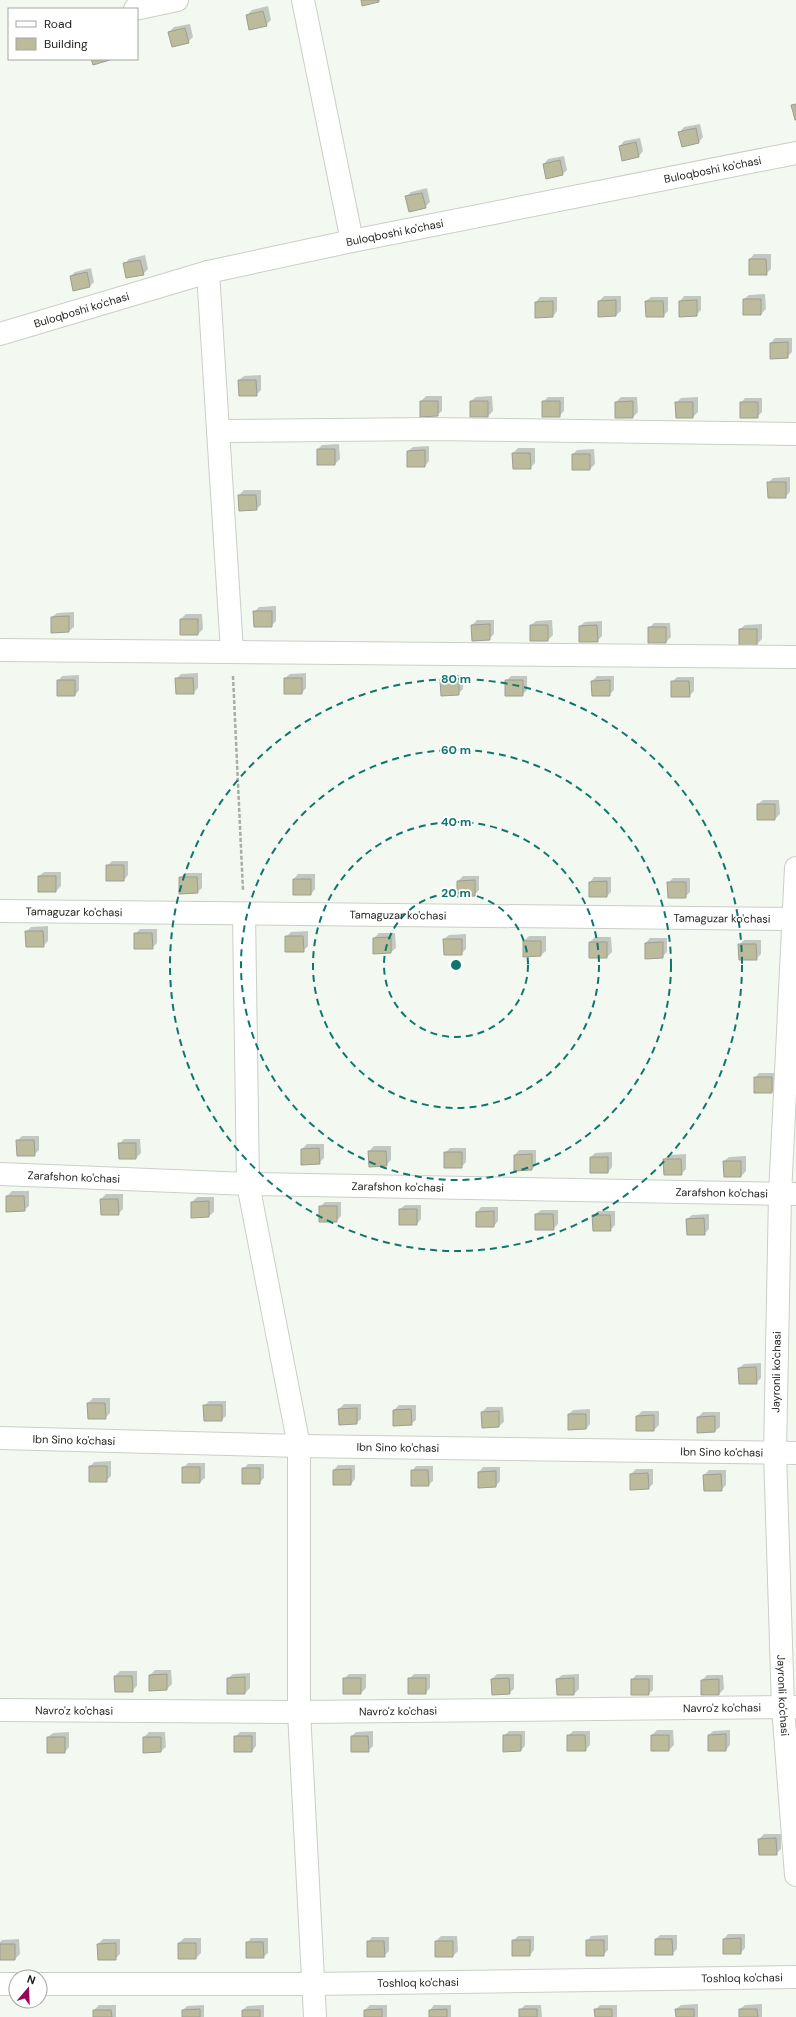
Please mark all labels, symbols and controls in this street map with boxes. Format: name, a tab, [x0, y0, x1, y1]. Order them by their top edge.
legend	[8, 8, 138, 60]
text: Road	[44, 16, 72, 32]
text: Building	[44, 36, 88, 52]
street label: Buloqboshi ko'chasi	[663, 153, 763, 186]
street label: Buloqboshi ko'chasi	[345, 216, 445, 249]
street label: Buloqboshi ko'chasi	[32, 289, 131, 331]
text: 80 m	[441, 671, 471, 687]
text: 60 m	[441, 742, 471, 758]
text: 40 m	[441, 814, 471, 830]
text: 20 m	[441, 885, 471, 901]
street label: Tamaguzar ko'chasi	[25, 904, 123, 919]
street label: Tamaguzar ko'chasi	[349, 908, 447, 922]
street label: Tamaguzar ko'chasi	[673, 911, 770, 926]
centre of rings	[449, 958, 463, 972]
street label: Zarafshon ko'chasi	[27, 1168, 120, 1186]
street label: Zarafshon ko'chasi	[351, 1179, 444, 1195]
street label: Zarafshon ko'chasi	[675, 1185, 768, 1200]
street label: Jayronli ko'chasi	[768, 1331, 784, 1413]
street label: Ibn Sino ko'chasi	[32, 1432, 116, 1448]
street label: Ibn Sino ko'chasi	[356, 1440, 439, 1455]
street label: Ibn Sino ko'chasi	[680, 1444, 763, 1460]
street label: Jayronli ko'chasi	[774, 1654, 792, 1737]
street label: Navro'z ko'chasi	[683, 1700, 761, 1715]
street label: Navro'z ko'chasi	[35, 1703, 113, 1718]
street label: Navro'z ko'chasi	[359, 1704, 437, 1718]
north arrow	[8, 1969, 48, 2009]
street label: Toshloq ko'chasi	[701, 1970, 783, 1985]
text: N	[25, 1972, 37, 1987]
street label: Toshloq ko'chasi	[377, 1975, 459, 1990]

